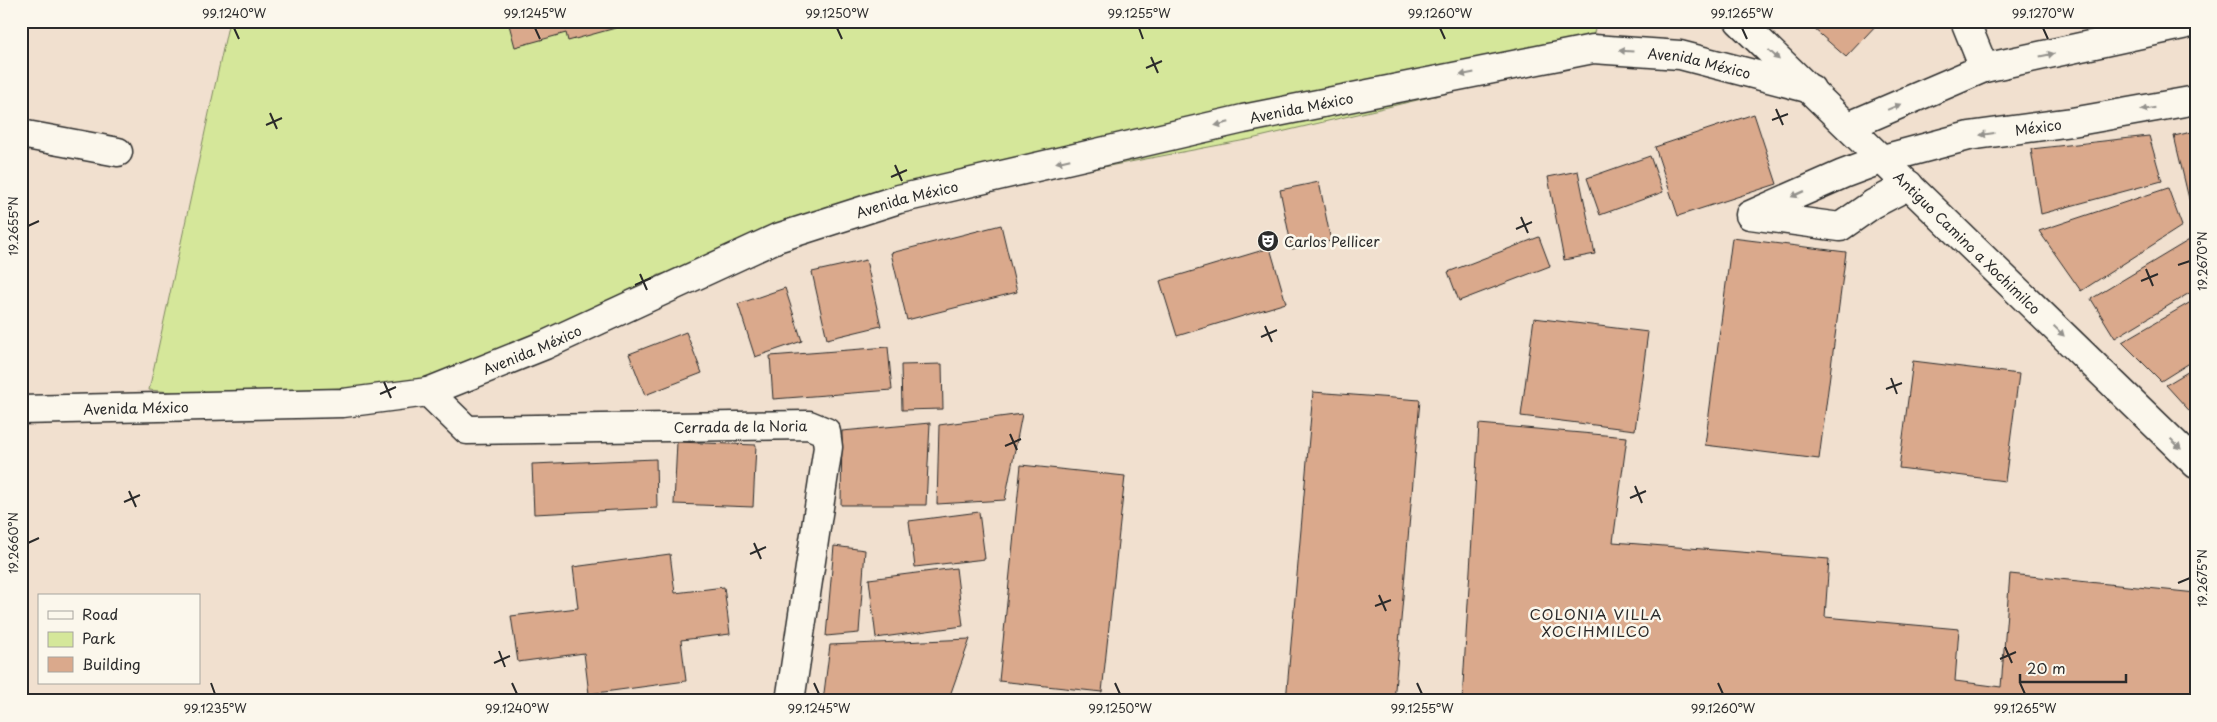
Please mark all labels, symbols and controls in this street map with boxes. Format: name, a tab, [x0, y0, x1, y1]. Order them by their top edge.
text: 99.1240°W	[202, 4, 267, 22]
text: 99.1245°W	[504, 4, 567, 22]
text: 99.1250°W	[805, 4, 870, 22]
text: 99.1255°W	[1108, 4, 1171, 22]
text: 99.1260°W	[1408, 4, 1473, 22]
text: 99.1265°W	[1711, 4, 1774, 22]
text: 99.1270°W	[2012, 4, 2075, 22]
street label: Avenida México	[1647, 42, 1753, 84]
one-way arrow	[1618, 47, 1634, 55]
one-way arrow	[1768, 49, 1780, 61]
one-way arrow	[2039, 51, 2054, 59]
one-way arrow	[1459, 70, 1474, 78]
street label: Avenida México	[1248, 87, 1355, 128]
one-way arrow	[1886, 102, 1901, 110]
one-way arrow	[2139, 105, 2155, 113]
street label: México	[2014, 113, 2063, 140]
one-way arrow	[1214, 120, 1229, 128]
one-way arrow	[1979, 130, 1995, 138]
one-way arrow	[1056, 157, 1071, 165]
street label: Antiguo Camino a Xochimilco	[1889, 166, 2046, 319]
street label: Avenida México	[853, 175, 960, 223]
one-way arrow	[1791, 190, 1805, 198]
text: 19.2655°N	[4, 196, 22, 256]
theatre icon: Carlos Pellicer	[1256, 229, 1280, 253]
place label: Carlos Pellicer	[1284, 231, 1380, 252]
text: 19.2670°N	[2193, 231, 2211, 291]
street label: Avenida México	[479, 319, 585, 380]
one-way arrow	[2053, 325, 2065, 337]
street label: Avenida México	[83, 396, 189, 419]
street label: Cerrada de la Noria	[674, 415, 808, 437]
one-way arrow	[2169, 438, 2181, 450]
text: 19.2660°N	[4, 512, 22, 574]
text: 19.2675°N	[2193, 549, 2211, 607]
legend	[38, 594, 200, 684]
text: Road	[82, 602, 118, 625]
district label: COLONIA VILLA XOCIHMILCO	[1530, 602, 1662, 642]
text: Park	[82, 626, 116, 649]
text: Building	[82, 652, 141, 675]
scale bar	[2020, 652, 2126, 684]
text: 20 m	[2027, 656, 2066, 679]
text: 99.1235°W	[184, 699, 247, 717]
text: 99.1240°W	[485, 699, 550, 717]
text: 99.1245°W	[788, 699, 851, 717]
text: 99.1250°W	[1088, 699, 1153, 717]
text: 99.1255°W	[1391, 699, 1454, 717]
text: 99.1260°W	[1691, 699, 1756, 717]
text: 99.1265°W	[1994, 699, 2057, 717]

